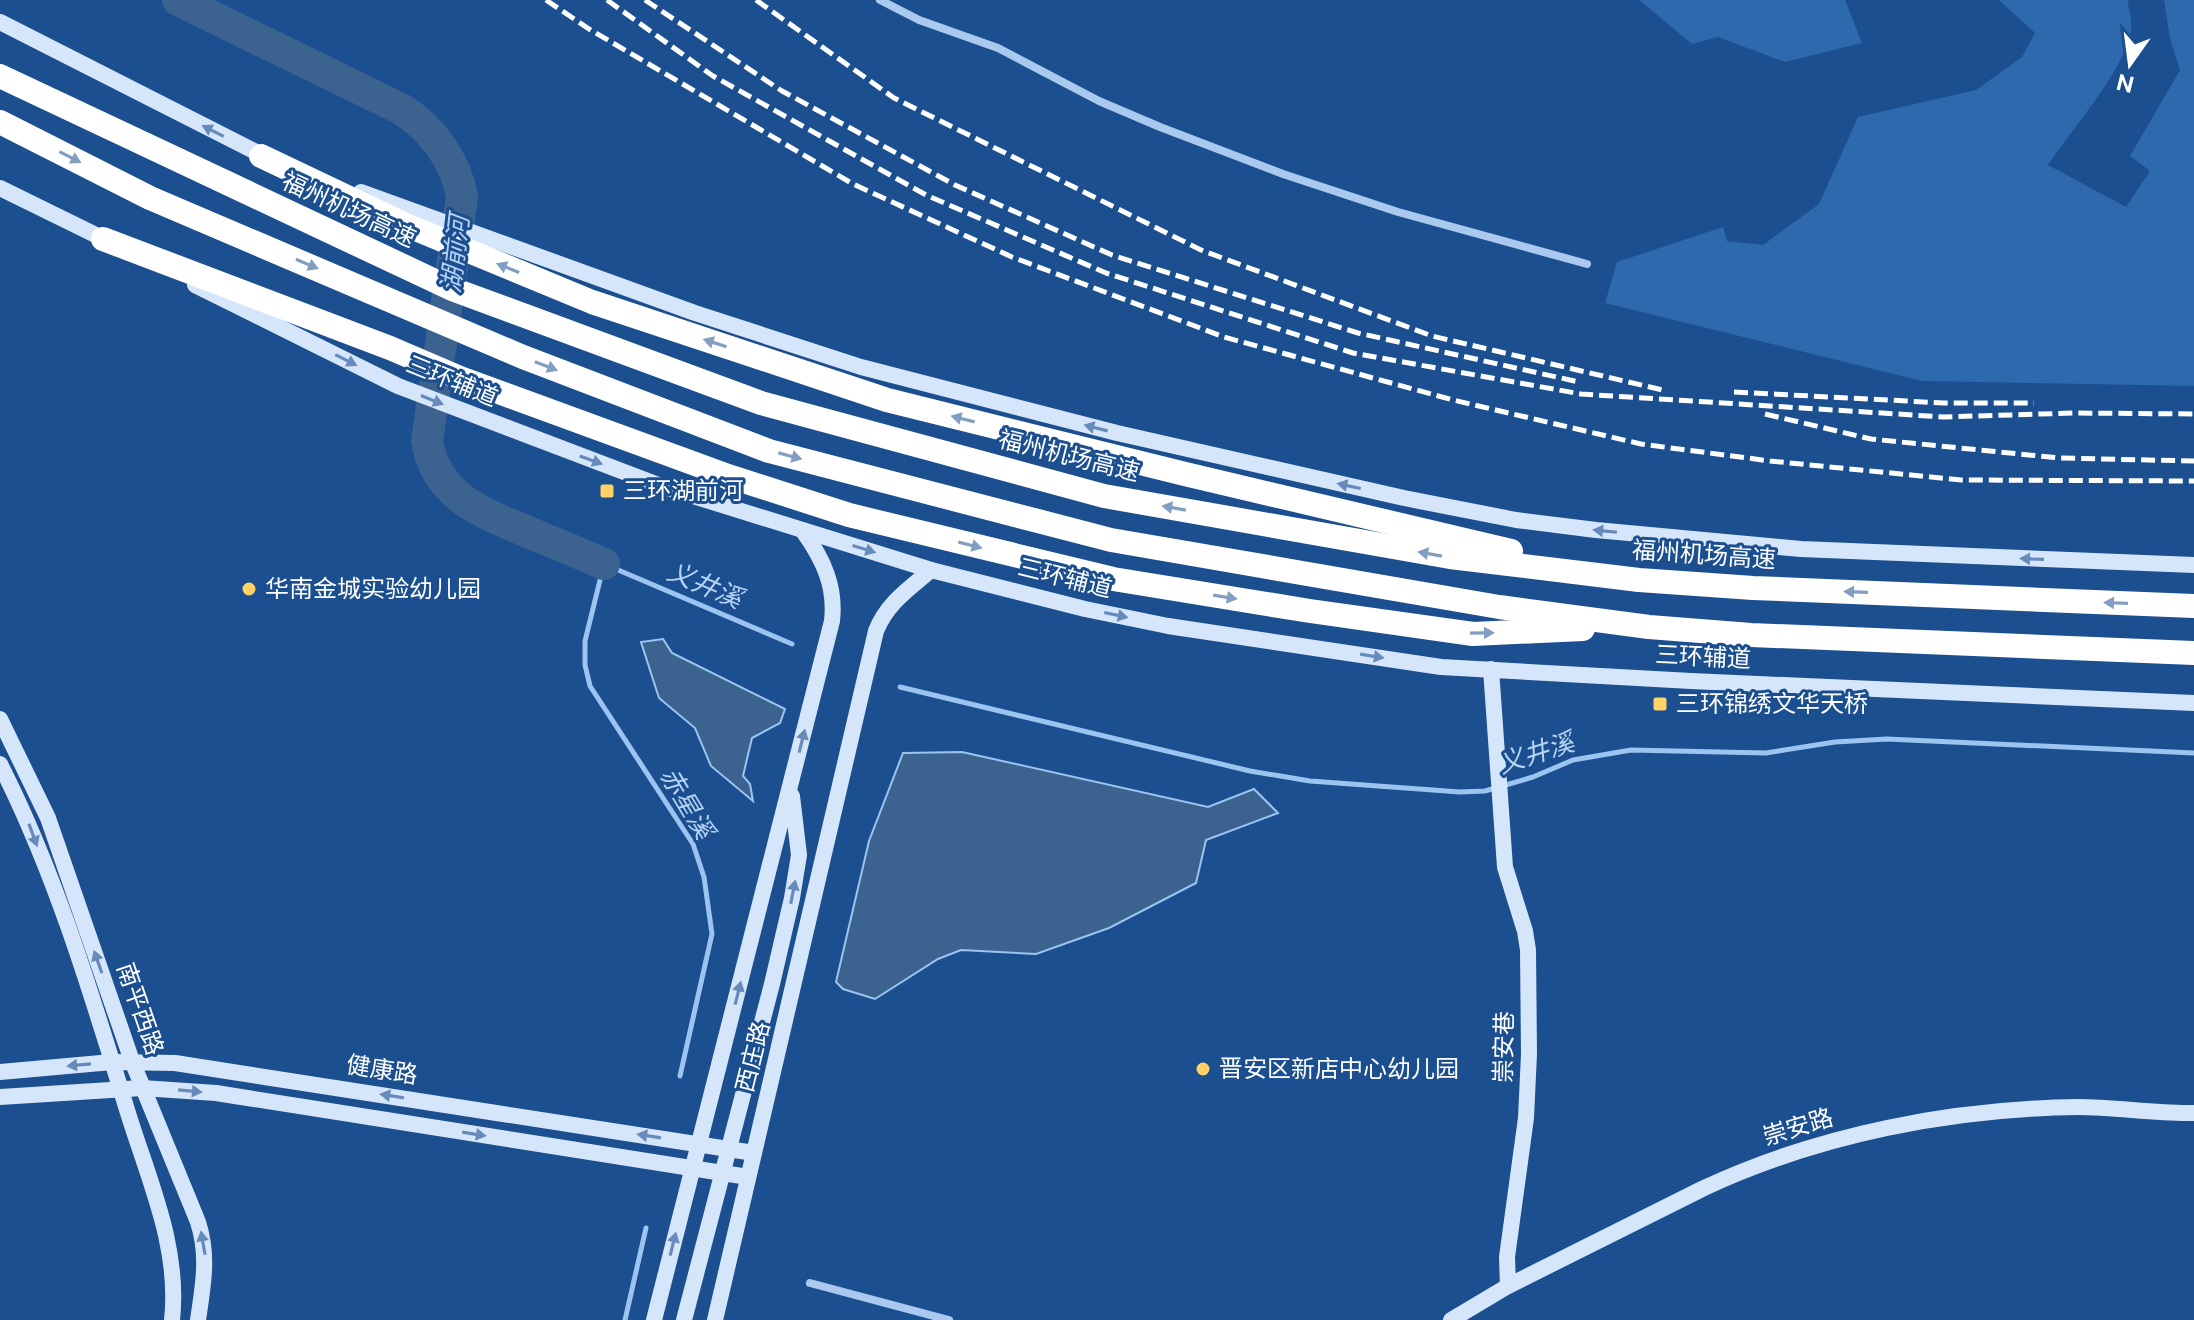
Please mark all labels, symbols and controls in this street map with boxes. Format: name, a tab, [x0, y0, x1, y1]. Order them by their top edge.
north arrow	[2090, 24, 2170, 104]
text: N	[2114, 69, 2137, 98]
one-way arrow	[201, 125, 224, 138]
one-way arrow	[58, 151, 81, 164]
street label: 福州机场高速	[278, 166, 421, 252]
water label: 湖前河	[434, 208, 475, 295]
one-way arrow	[295, 258, 318, 271]
one-way arrow	[496, 261, 520, 274]
one-way arrow	[703, 336, 727, 349]
street label: 三环辅道	[403, 349, 502, 411]
one-way arrow	[334, 353, 357, 367]
one-way arrow	[534, 359, 558, 372]
one-way arrow	[420, 393, 444, 406]
one-way arrow	[951, 412, 976, 425]
one-way arrow	[1083, 421, 1108, 434]
street label: 福州机场高速	[996, 424, 1142, 486]
one-way arrow	[777, 451, 802, 463]
one-way arrow	[579, 454, 603, 467]
place label: 三环湖前河	[623, 476, 743, 504]
one-way arrow	[1337, 479, 1362, 492]
marker: 三环湖前河	[598, 482, 616, 500]
one-way arrow	[1162, 502, 1187, 514]
one-way arrow	[1592, 524, 1617, 537]
street label: 福州机场高速	[1631, 535, 1777, 573]
one-way arrow	[958, 539, 983, 552]
one-way arrow	[853, 544, 877, 556]
one-way arrow	[1418, 547, 1443, 559]
street label: 三环辅道	[1015, 552, 1115, 602]
one-way arrow	[2019, 552, 2044, 565]
water label: 义井溪	[663, 555, 750, 615]
place label: 华南金城实验幼儿园	[265, 574, 481, 602]
marker: 华南金城实验幼儿园	[240, 580, 258, 598]
one-way arrow	[1843, 586, 1868, 599]
one-way arrow	[1213, 592, 1238, 604]
one-way arrow	[2103, 597, 2128, 610]
one-way arrow	[1103, 609, 1128, 622]
one-way arrow	[1470, 627, 1495, 639]
street label: 三环辅道	[1654, 640, 1752, 672]
one-way arrow	[1360, 651, 1385, 663]
place label: 三环锦绣文华天桥	[1676, 689, 1868, 717]
marker: 三环锦绣文华天桥	[1651, 695, 1669, 713]
water label: 义井溪	[1494, 725, 1581, 779]
one-way arrow	[796, 728, 808, 753]
water label: 赤星溪	[654, 761, 722, 847]
one-way arrow	[27, 823, 40, 847]
one-way arrow	[787, 879, 799, 904]
one-way arrow	[91, 950, 104, 974]
street label: 南平西路	[112, 959, 170, 1059]
one-way arrow	[733, 980, 745, 1005]
street label: 崇安巷	[1488, 1011, 1518, 1083]
street label: 西庄路	[730, 1018, 774, 1095]
street label: 健康路	[344, 1050, 420, 1088]
place label: 晋安区新店中心幼儿园	[1219, 1054, 1459, 1082]
one-way arrow	[66, 1059, 91, 1072]
marker: 晋安区新店中心幼儿园	[1194, 1060, 1212, 1078]
one-way arrow	[178, 1085, 203, 1098]
one-way arrow	[380, 1089, 405, 1102]
street label: 崇安路	[1759, 1102, 1836, 1150]
one-way arrow	[462, 1128, 487, 1140]
one-way arrow	[636, 1130, 661, 1142]
one-way arrow	[196, 1230, 208, 1255]
one-way arrow	[667, 1232, 679, 1257]

